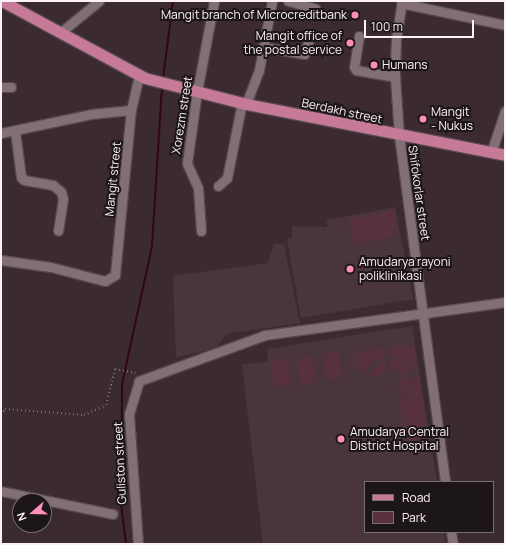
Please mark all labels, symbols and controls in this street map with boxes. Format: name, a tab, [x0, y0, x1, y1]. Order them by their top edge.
place label: Mangit branch of Microcreditbank	[161, 8, 347, 22]
marker: Mangit branch of Microcreditbank	[350, 10, 360, 20]
scale bar	[366, 12, 476, 38]
text: 100 m	[371, 18, 403, 35]
place label: Mangit office of the postal service	[244, 29, 342, 57]
marker: Mangit office of the postal service	[345, 38, 355, 48]
place label: Humans	[382, 58, 428, 72]
marker: Humans	[369, 60, 379, 70]
street label: Xorezm street	[169, 75, 195, 155]
street label: Berdakh street	[300, 95, 384, 127]
place label: Mangit - Nukus	[431, 105, 473, 133]
marker: Mangit - Nukus	[418, 114, 428, 124]
street label: Mangit street	[102, 141, 124, 217]
street label: Shifokorlar street	[405, 144, 433, 242]
place label: Amudarya rayoni poliklinikasi	[359, 255, 451, 283]
marker: Amudarya rayoni poliklinikasi	[344, 263, 356, 275]
street label: Guliston street	[111, 421, 129, 505]
place label: Amudarya Central District Hospital	[350, 425, 449, 453]
marker: Amudarya Central District Hospital	[335, 433, 347, 445]
legend	[364, 481, 494, 533]
text: Road	[402, 489, 430, 506]
north arrow	[12, 493, 52, 533]
text: Park	[402, 509, 426, 526]
text: N	[13, 511, 30, 523]

